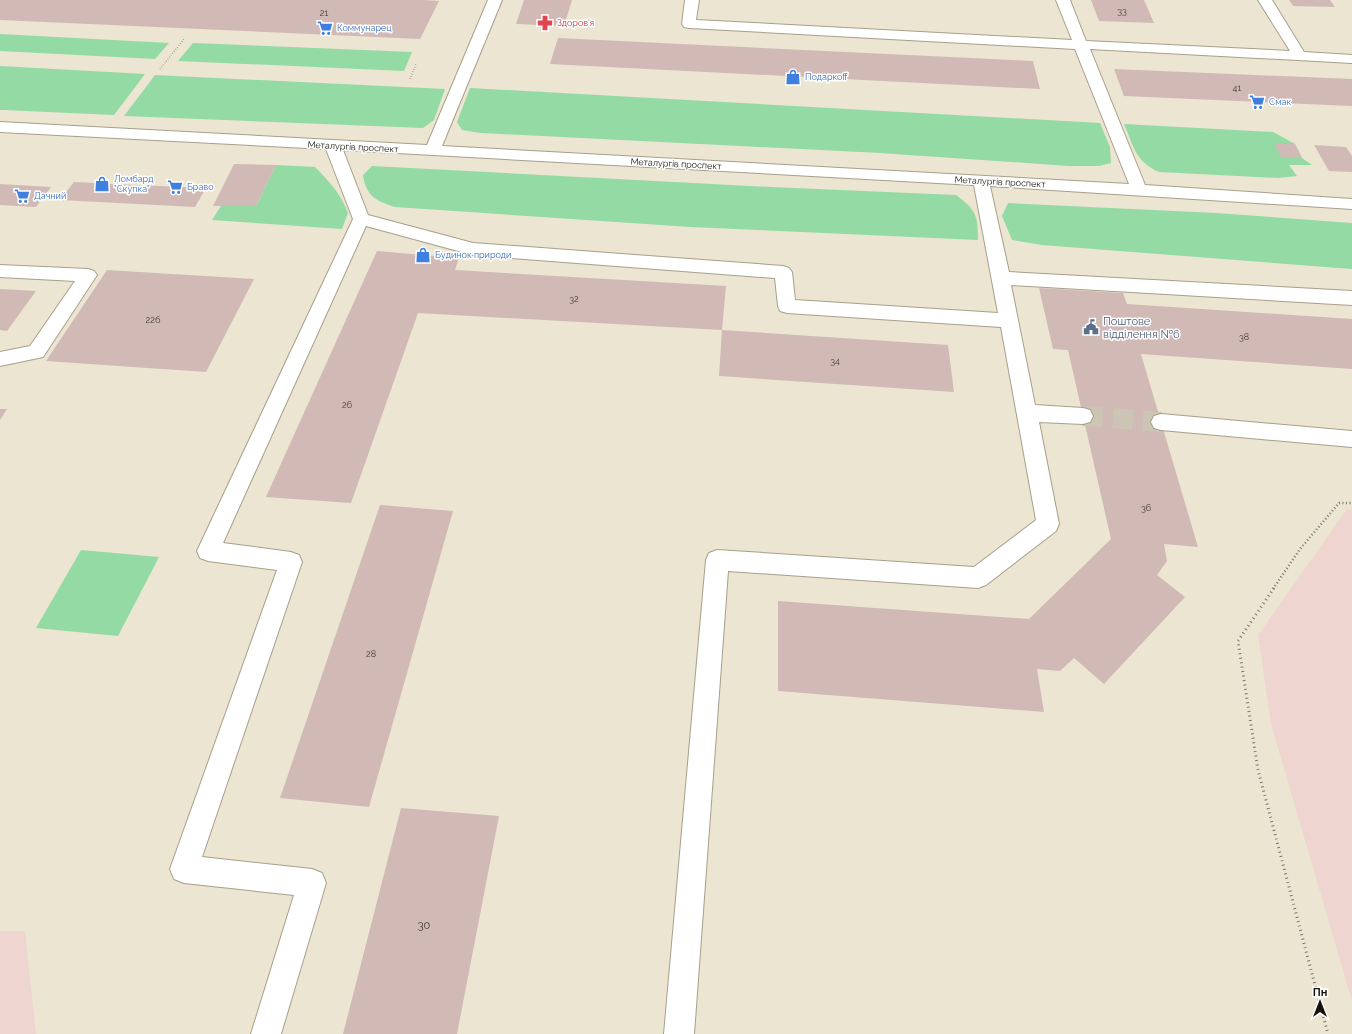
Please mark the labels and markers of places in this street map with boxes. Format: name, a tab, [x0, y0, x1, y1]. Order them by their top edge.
pharmacy icon: Здоров'я	[536, 14, 554, 32]
place label: Здоров'я	[557, 18, 594, 28]
supermarket icon: Коммунарец	[316, 19, 334, 37]
place label: Коммунарец	[337, 23, 391, 33]
shop icon: Подаркоff	[784, 68, 802, 86]
place label: Подаркоff	[805, 72, 848, 82]
supermarket icon: Смак	[1248, 93, 1266, 111]
place label: Смак	[1269, 97, 1291, 107]
place label: Ломбард "Скупка"	[114, 174, 153, 194]
shop icon: Ломбард "Скупка"	[93, 175, 111, 193]
supermarket icon: Браво	[166, 178, 184, 196]
place label: Браво	[187, 182, 214, 192]
supermarket icon: Дачний	[13, 187, 31, 205]
place label: Дачний	[34, 191, 66, 201]
shop icon: Будинок природи	[414, 246, 432, 264]
place label: Будинок природи	[435, 250, 511, 260]
place label: Поштове відділення №6	[1103, 315, 1180, 341]
public building icon: Поштове відділення №6	[1082, 318, 1100, 336]

